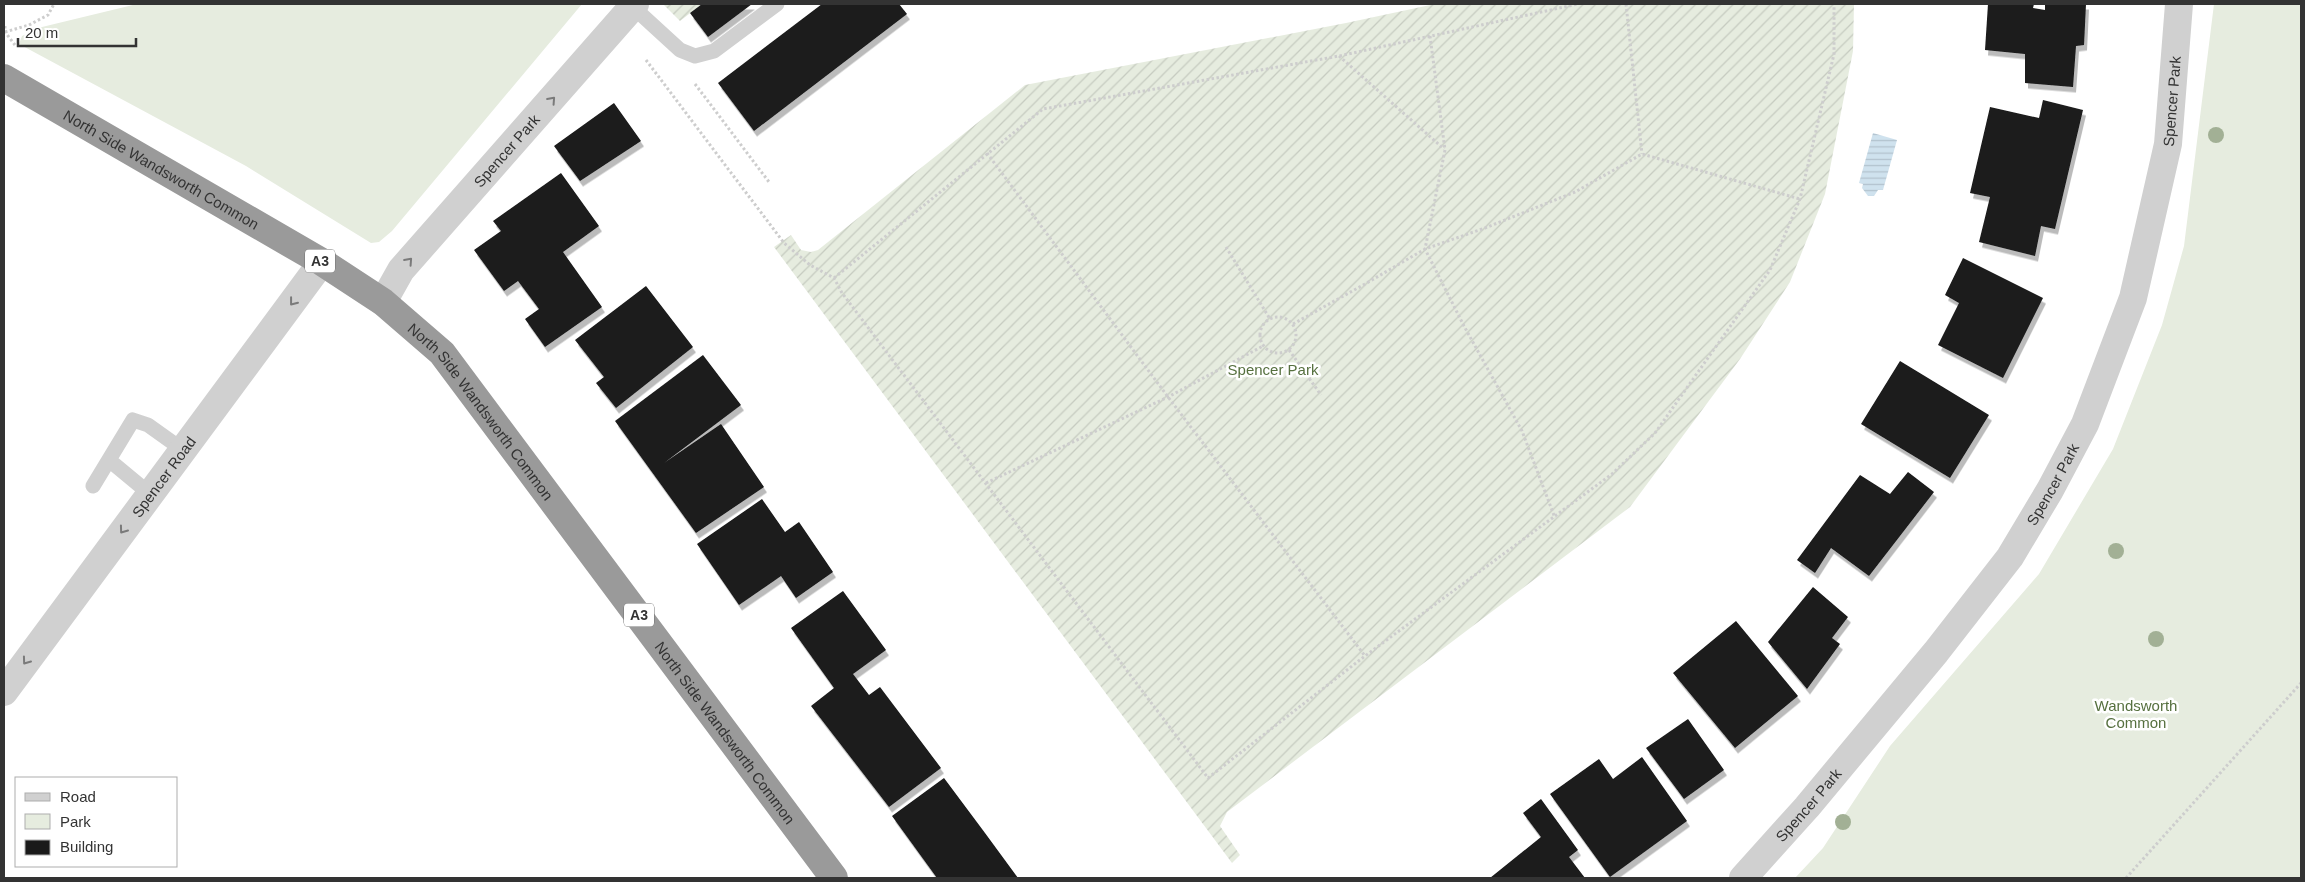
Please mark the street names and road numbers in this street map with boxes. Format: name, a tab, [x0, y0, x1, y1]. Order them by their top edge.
street label: Spencer Park	[2159, 55, 2183, 147]
street label: North Side Wandsworth Common	[61, 106, 262, 232]
street label: Spencer Park	[470, 110, 543, 190]
road number: A3	[305, 250, 335, 272]
street label: North Side Wandsworth Common	[405, 319, 557, 503]
street label: Spencer Road	[128, 433, 199, 520]
street label: Spencer Park	[2023, 440, 2082, 528]
road number: A3	[624, 604, 654, 626]
street label: North Side Wandsworth Common	[652, 638, 799, 827]
street label: Spencer Park	[1772, 764, 1844, 845]

